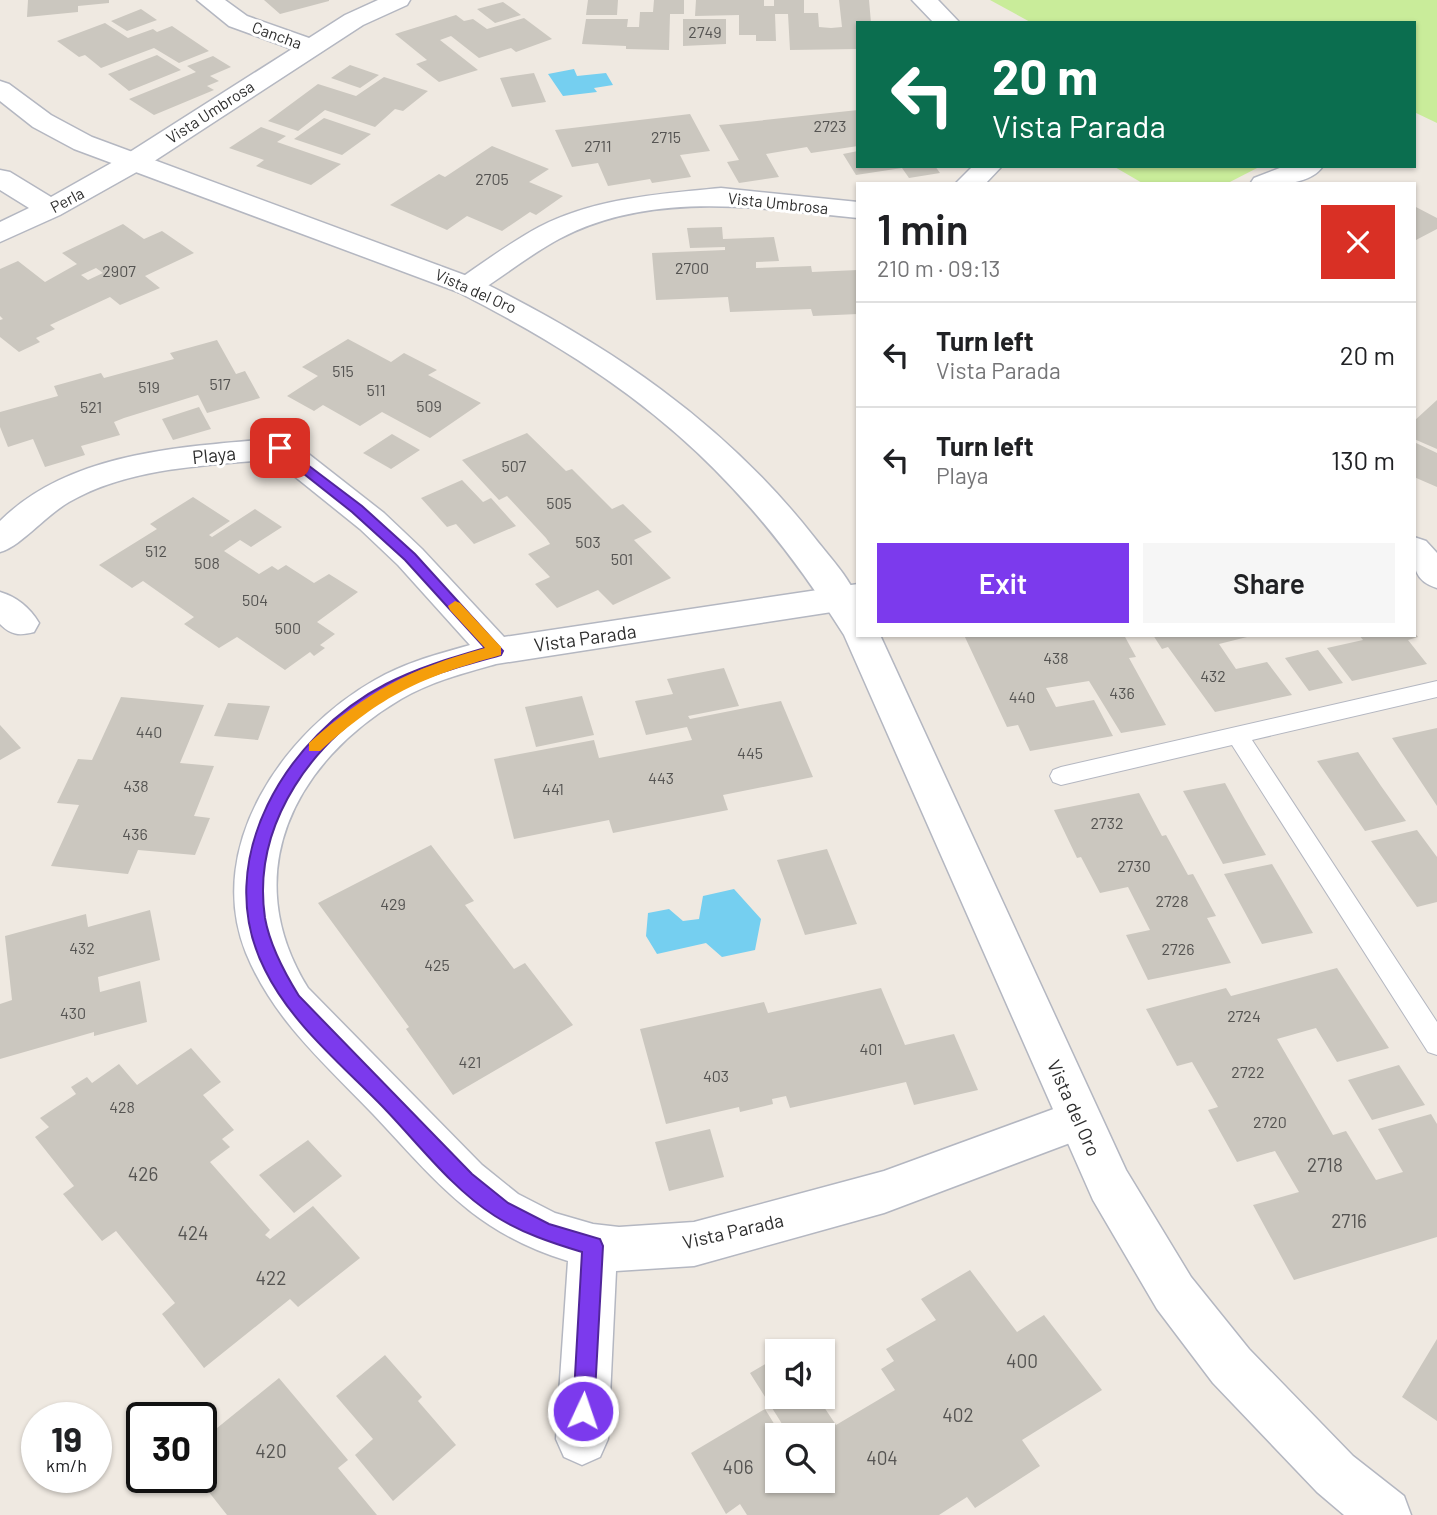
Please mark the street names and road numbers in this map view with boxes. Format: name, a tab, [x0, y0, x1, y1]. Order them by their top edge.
street label: Cancha	[250, 17, 305, 52]
street label: Vista Umbrosa	[162, 76, 257, 147]
street label: Perla	[47, 183, 87, 216]
street label: Vista Umbrosa	[727, 188, 829, 217]
street label: Vista del Oro	[433, 264, 520, 317]
street label: Playa	[191, 441, 237, 468]
street label: Vista Parada	[532, 619, 638, 656]
street label: Vista del Oro	[1043, 1056, 1106, 1160]
street label: Vista Parada	[680, 1208, 786, 1253]

